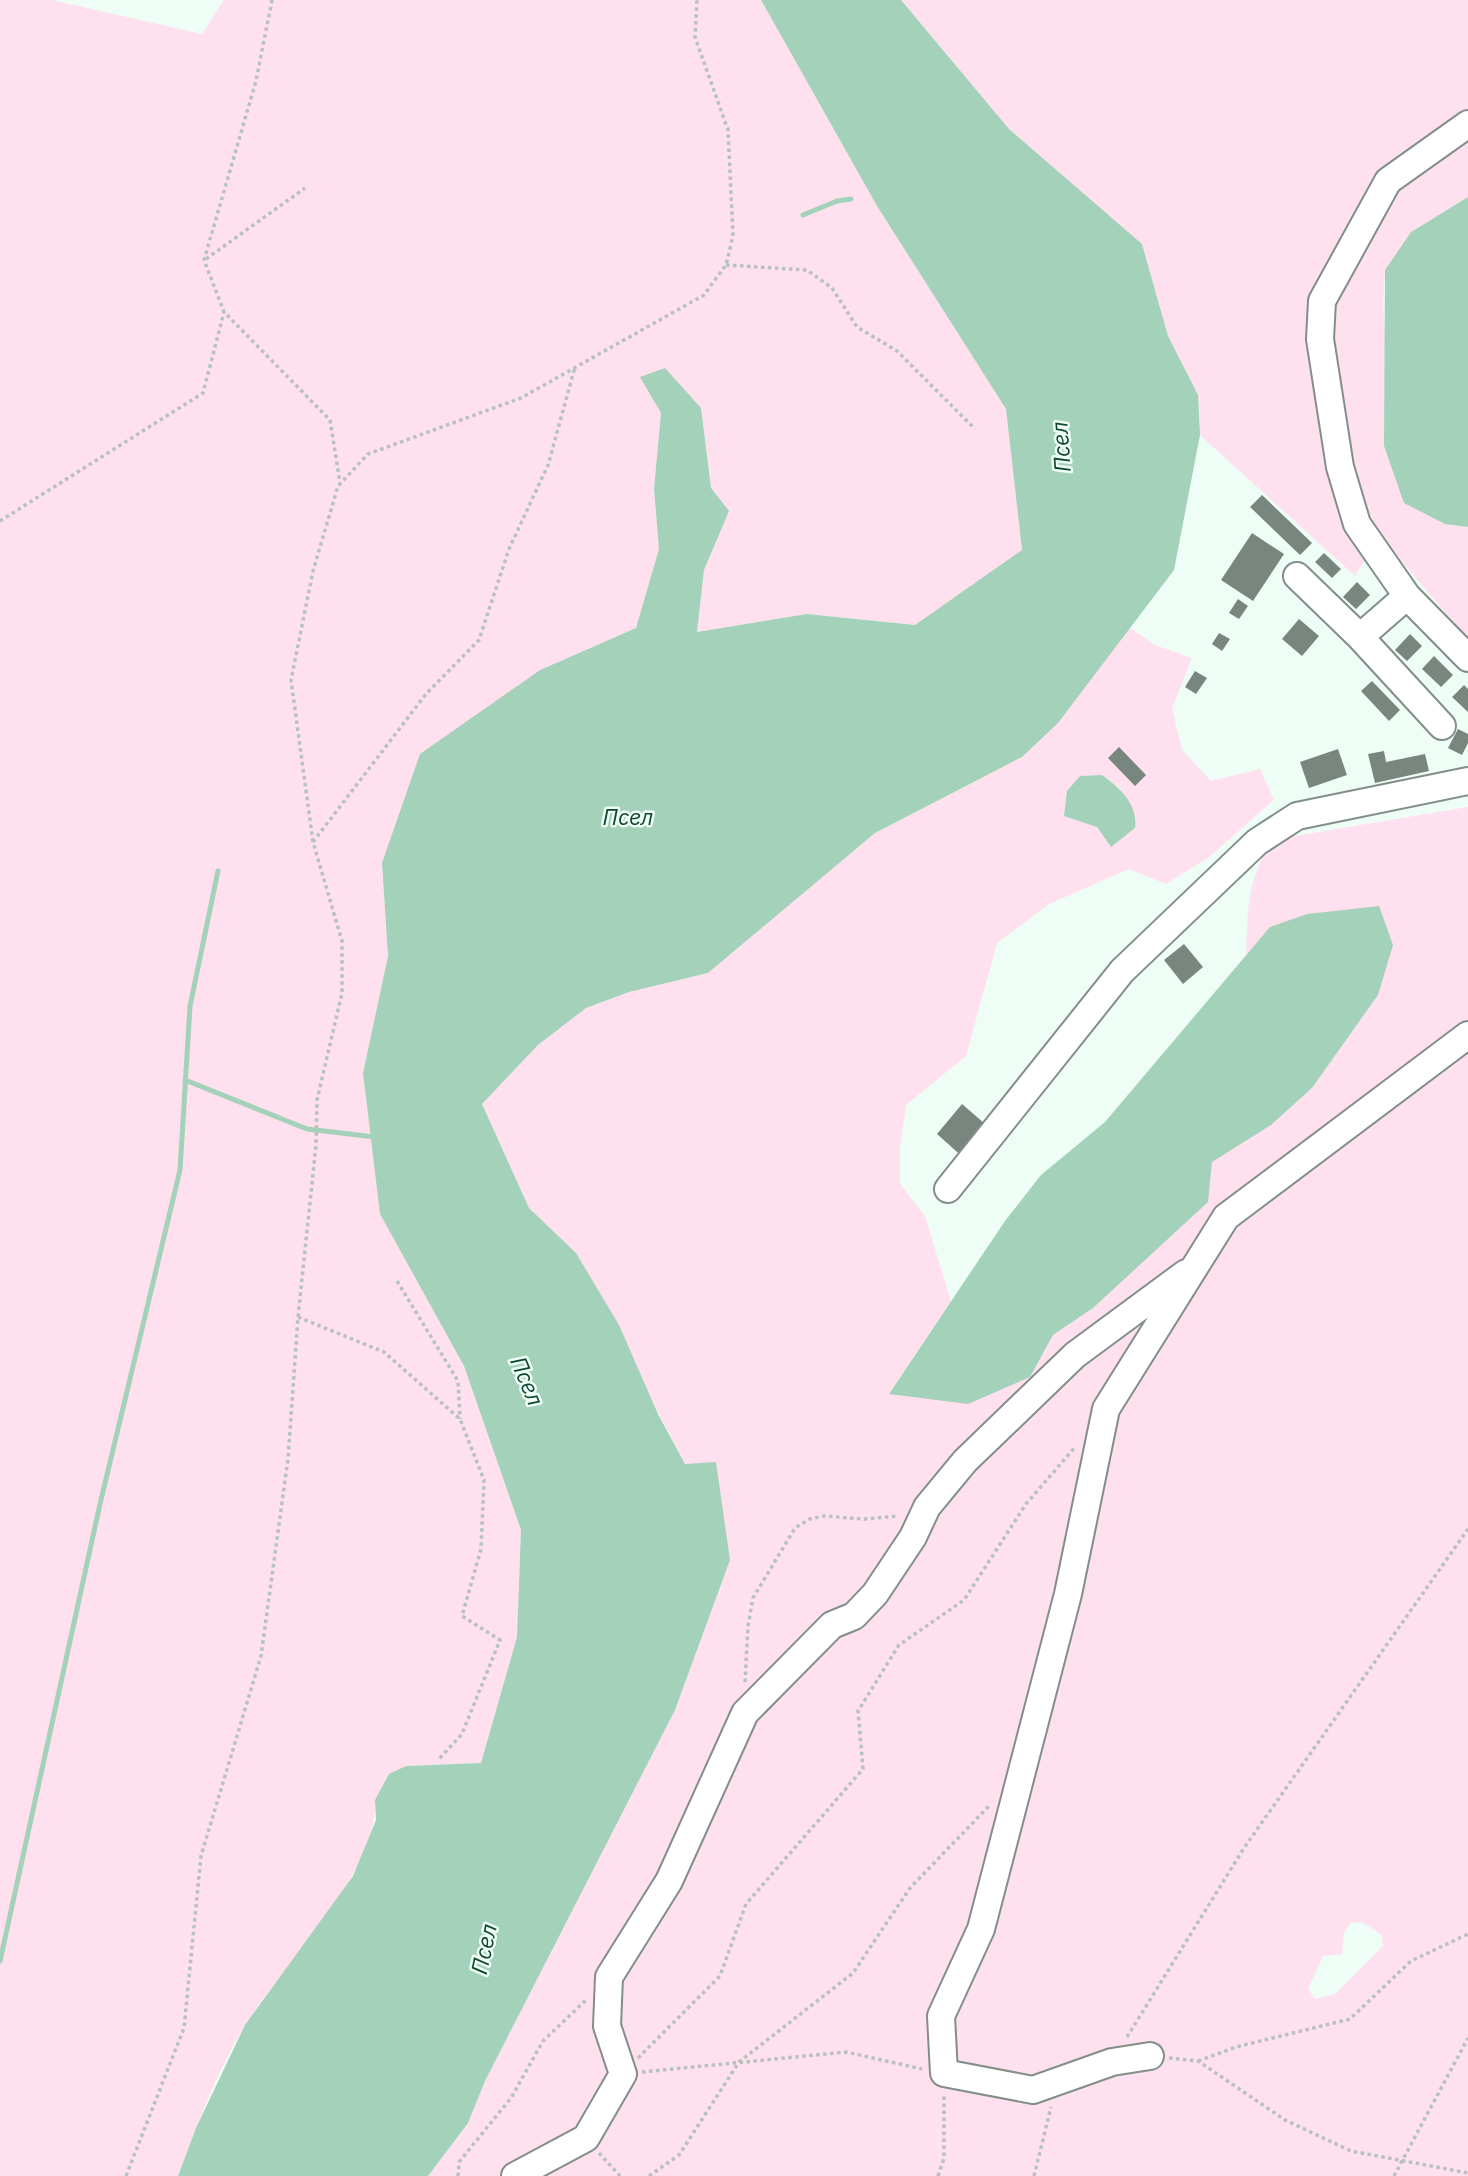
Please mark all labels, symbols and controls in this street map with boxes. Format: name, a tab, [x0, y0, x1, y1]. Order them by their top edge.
water label: Псел	[1043, 421, 1077, 474]
water label: Псел	[603, 801, 653, 831]
water label: Псел	[504, 1351, 552, 1410]
water label: Псел	[463, 1921, 503, 1977]

